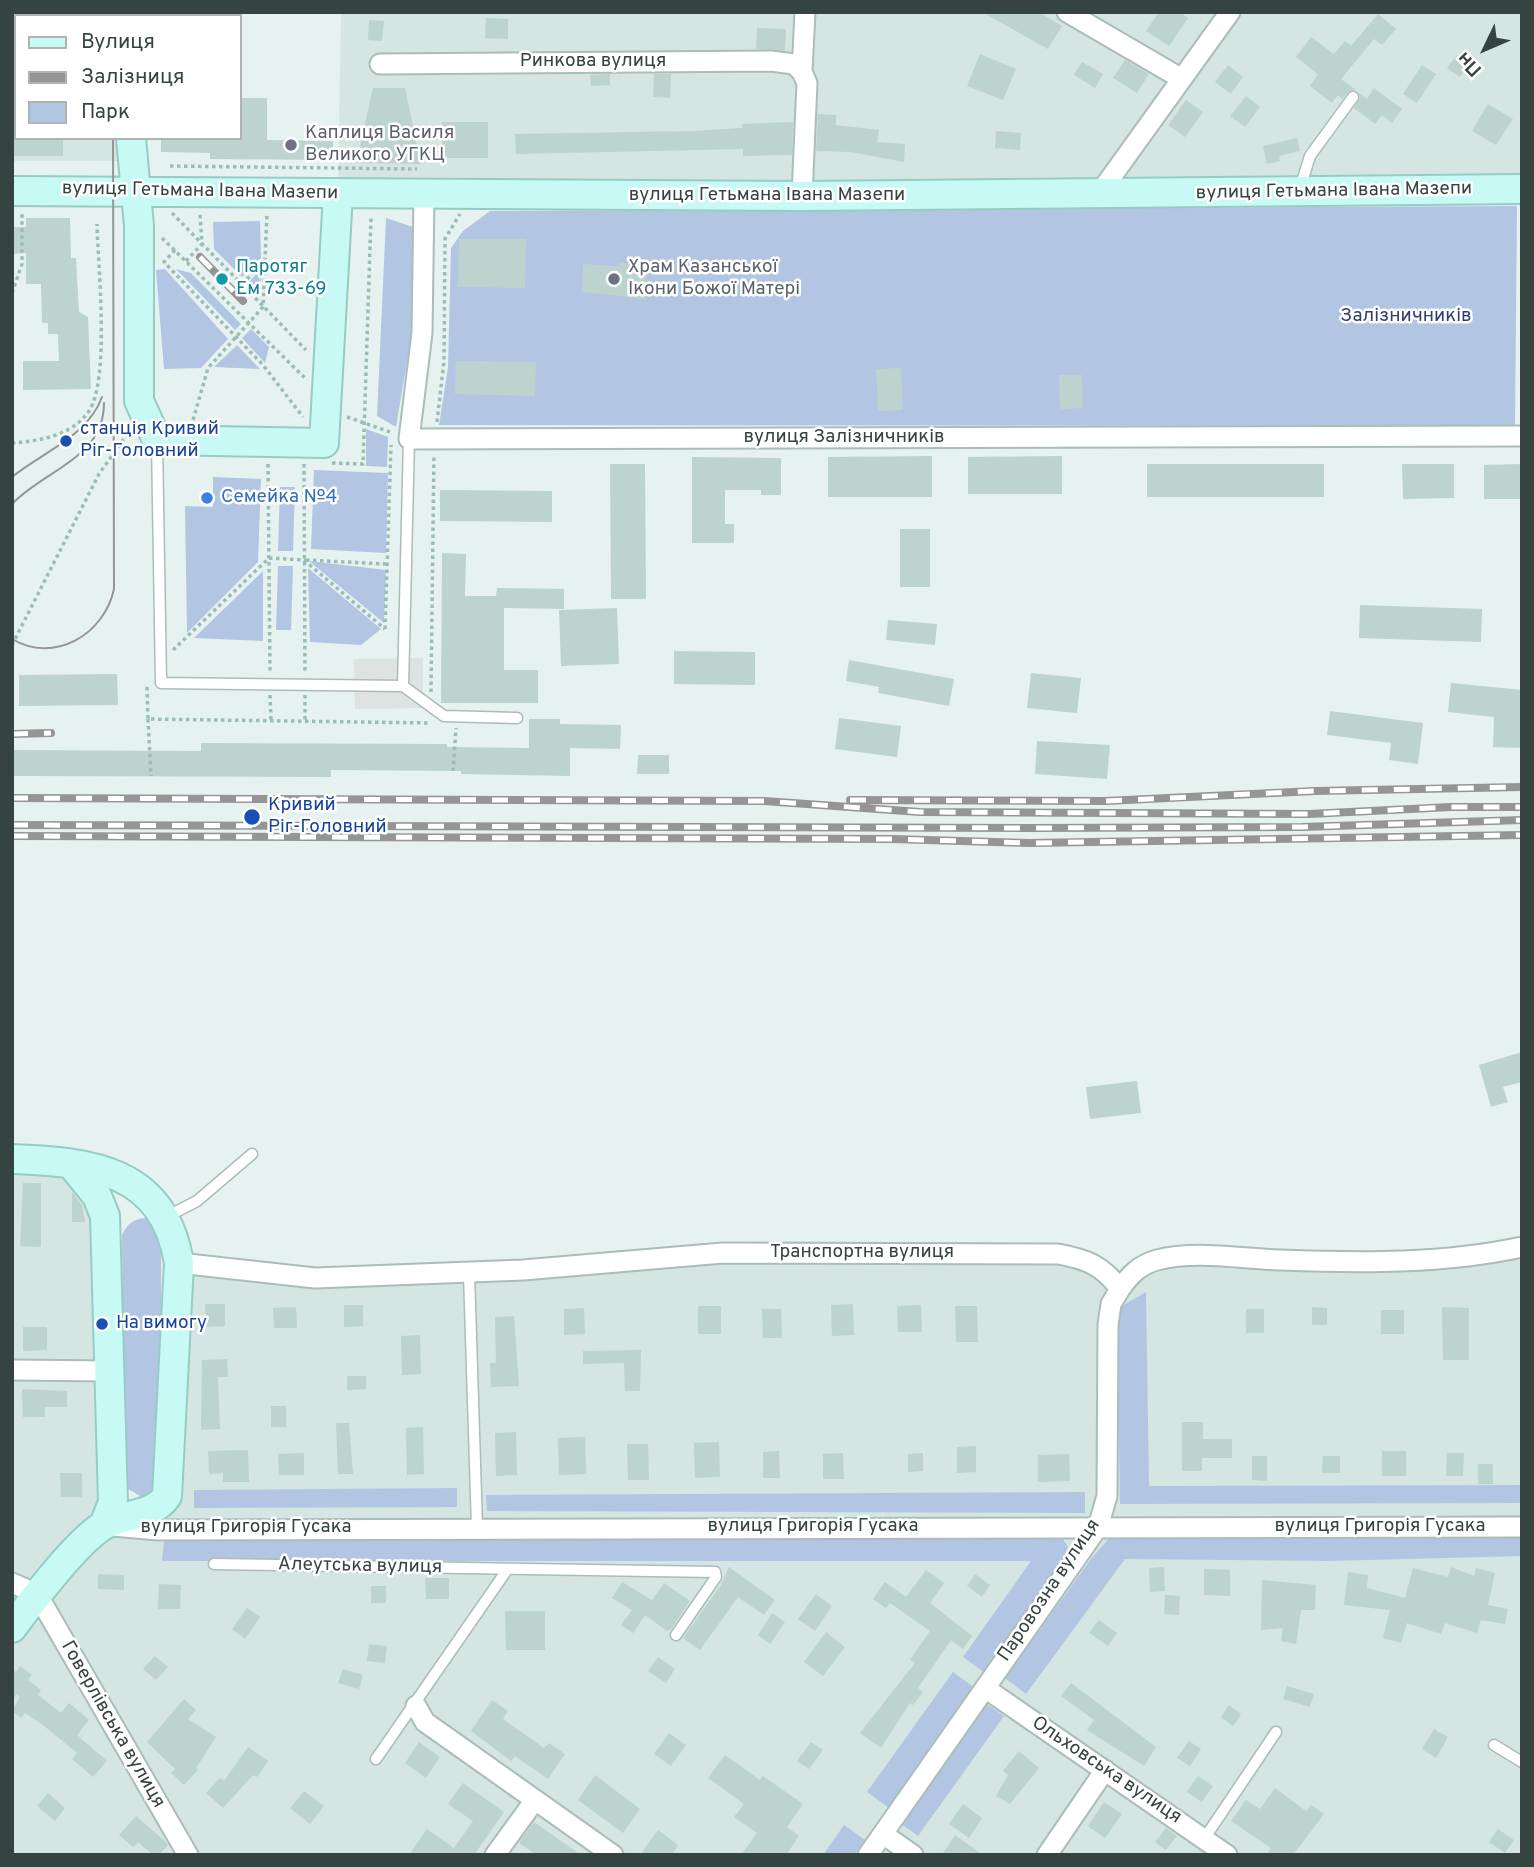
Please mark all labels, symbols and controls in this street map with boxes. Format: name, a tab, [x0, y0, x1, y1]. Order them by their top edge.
legend	[14, 14, 242, 140]
north arrow	[1450, 14, 1520, 84]
text: Вулиця	[81, 29, 155, 56]
text: Пн	[1452, 46, 1487, 81]
street label: Ринкова вулиця	[520, 51, 666, 73]
text: Залізниця	[81, 64, 185, 91]
text: Парк	[81, 99, 130, 126]
place label: Каплиця Василя Великого УГКЦ	[305, 123, 454, 167]
marker: Каплиця Василя Великого УГКЦ	[283, 137, 299, 153]
street label: вулиця Гетьмана Івана Мазепи	[62, 178, 338, 206]
street label: вулиця Гетьмана Івана Мазепи	[1196, 178, 1472, 206]
street label: вулиця Гетьмана Івана Мазепи	[629, 185, 905, 207]
place label: Паротяг Ем 733-69	[236, 257, 327, 301]
place label: Храм Казанської Ікони Божої Матері	[628, 257, 800, 301]
marker: Паротяг Ем 733-69	[214, 271, 230, 287]
marker: Храм Казанської Ікони Божої Матері	[606, 271, 622, 287]
park label: Залізничників	[1340, 306, 1472, 328]
place label: станція Кривий Ріг-Головний	[80, 419, 219, 463]
street label: вулиця Залізничників	[743, 427, 945, 449]
marker: станція Кривий Ріг-Головний	[58, 433, 74, 449]
place label: Семейка №4	[221, 487, 337, 509]
marker: Семейка №4	[199, 490, 215, 506]
place label: Кривий Ріг-Головний	[268, 795, 387, 839]
marker: Кривий Ріг-Головний	[242, 807, 262, 827]
street label: Транспортна вулиця	[770, 1242, 954, 1264]
place label: На вимогу	[116, 1313, 207, 1335]
marker: На вимогу	[94, 1316, 110, 1332]
street label: Паровозна вулиця	[994, 1515, 1106, 1667]
street label: вулиця Григорія Гусака	[707, 1516, 919, 1538]
street label: вулиця Григорія Гусака	[1274, 1516, 1486, 1538]
street label: вулиця Григорія Гусака	[140, 1517, 352, 1539]
street label: Алеутська вулиця	[278, 1554, 442, 1580]
street label: Говерлівська вулиця	[55, 1638, 169, 1812]
street label: Ольховська вулиця	[1027, 1712, 1185, 1830]

